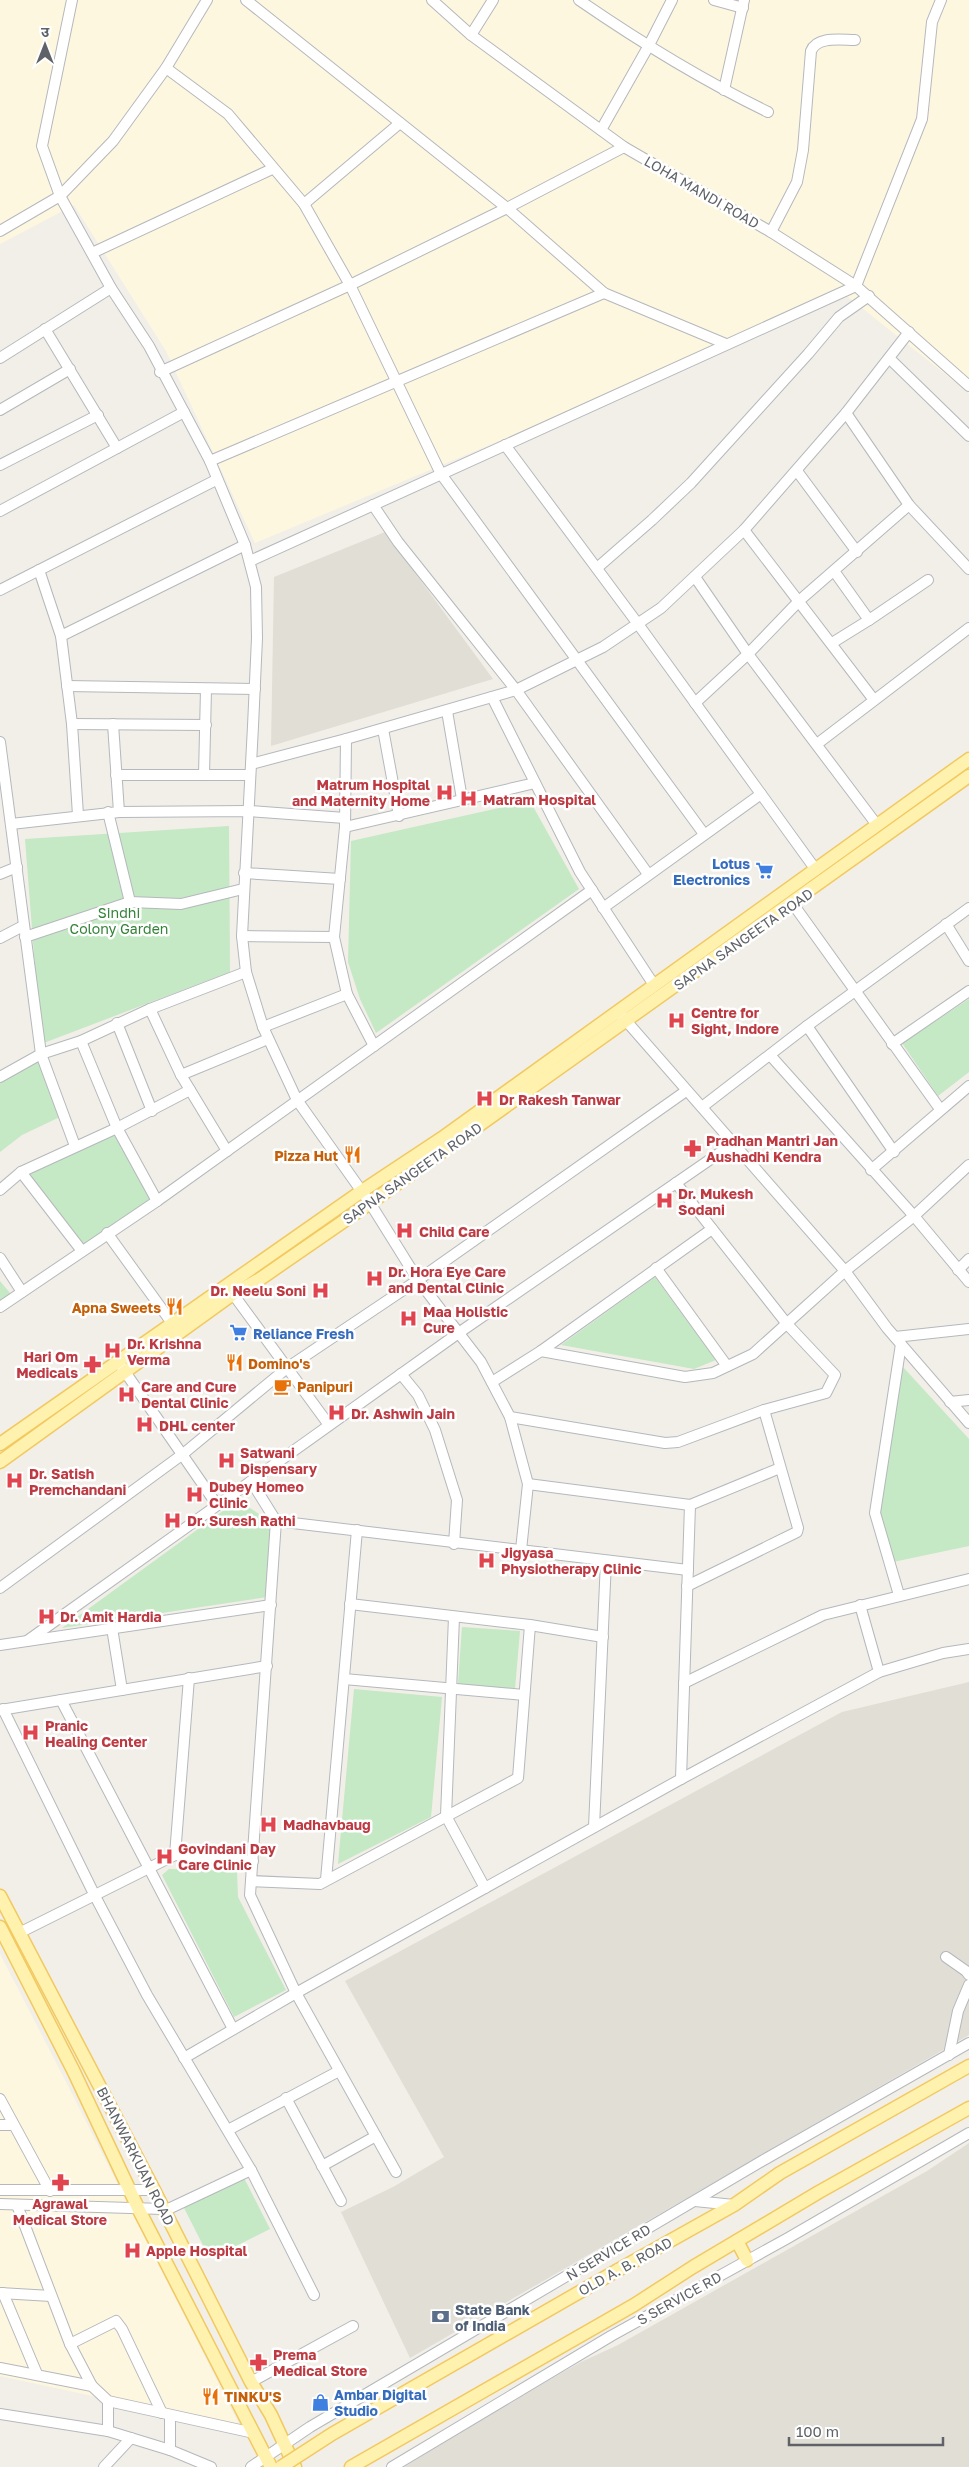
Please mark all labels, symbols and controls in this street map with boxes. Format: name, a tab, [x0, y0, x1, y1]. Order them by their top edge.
north arrow	[20, 20, 70, 70]
text: उ	[41, 23, 50, 40]
street label: LOHA MANDI ROAD	[642, 152, 762, 232]
place label: Matrum Hospital and Maternity Home	[292, 776, 430, 809]
hospital icon: Matrum Hospital and Maternity Home	[434, 782, 454, 802]
hospital icon: Matram Hospital	[459, 789, 479, 809]
place label: Matram Hospital	[483, 791, 596, 808]
place label: Lotus Electronics	[673, 855, 750, 888]
supermarket icon: Lotus Electronics	[754, 861, 774, 881]
street label: SAPNA SANGEETA ROAD	[670, 884, 816, 994]
park label: Sindhi Colony Garden	[70, 904, 168, 937]
place label: Centre for Sight, Indore	[691, 1004, 779, 1037]
hospital icon: Centre for Sight, Indore	[667, 1010, 687, 1030]
hospital icon: Dr Rakesh Tanwar	[475, 1089, 495, 1109]
place label: Dr Rakesh Tanwar	[499, 1091, 621, 1108]
street label: SAPNA SANGEETA ROAD	[339, 1118, 485, 1228]
place label: Pradhan Mantri Jan Aushadhi Kendra	[706, 1132, 838, 1165]
pharmacy icon: Pradhan Mantri Jan Aushadhi Kendra	[682, 1138, 702, 1158]
restaurant icon: Pizza Hut	[342, 1145, 362, 1165]
place label: Pizza Hut	[274, 1147, 338, 1164]
place label: Dr. Mukesh Sodani	[678, 1185, 753, 1218]
hospital icon: Dr. Mukesh Sodani	[654, 1191, 674, 1211]
hospital icon: Child Care	[395, 1221, 415, 1241]
place label: Child Care	[419, 1223, 490, 1240]
place label: Dr. Hora Eye Care and Dental Clinic	[388, 1263, 506, 1296]
hospital icon: Dr. Hora Eye Care and Dental Clinic	[364, 1269, 384, 1289]
hospital icon: Dr. Neelu Soni	[310, 1280, 330, 1300]
place label: Dr. Neelu Soni	[210, 1282, 306, 1299]
restaurant icon: Apna Sweets	[165, 1297, 185, 1317]
place label: Apna Sweets	[72, 1299, 161, 1316]
place label: Maa Holistic Cure	[423, 1303, 508, 1336]
hospital icon: Maa Holistic Cure	[399, 1309, 419, 1329]
supermarket icon: Reliance Fresh	[229, 1323, 249, 1343]
place label: Reliance Fresh	[253, 1325, 354, 1342]
place label: Dr. Krishna Verma	[127, 1335, 201, 1368]
hospital icon: Dr. Krishna Verma	[103, 1341, 123, 1361]
place label: Hari Om Medicals	[16, 1348, 78, 1381]
restaurant icon: Domino's	[224, 1353, 244, 1373]
pharmacy icon: Hari Om Medicals	[82, 1354, 102, 1374]
place label: Domino's	[248, 1355, 311, 1372]
cafe icon: Panipuri	[273, 1376, 293, 1396]
place label: Care and Cure Dental Clinic	[141, 1378, 237, 1411]
place label: Panipuri	[297, 1378, 353, 1395]
hospital icon: Care and Cure Dental Clinic	[117, 1384, 137, 1404]
hospital icon: Dr. Ashwin Jain	[327, 1403, 347, 1423]
place label: Dr. Ashwin Jain	[351, 1405, 455, 1422]
hospital icon: DHL center	[135, 1415, 155, 1435]
place label: DHL center	[159, 1417, 236, 1434]
place label: Satwani Dispensary	[240, 1444, 318, 1477]
hospital icon: Satwani Dispensary	[216, 1450, 236, 1470]
place label: Dr. Satish Premchandani	[29, 1465, 126, 1498]
hospital icon: Dr. Satish Premchandani	[5, 1471, 25, 1491]
place label: Dubey Homeo Clinic	[209, 1478, 304, 1511]
hospital icon: Dubey Homeo Clinic	[185, 1484, 205, 1504]
hospital icon: Dr. Suresh Rathi	[163, 1510, 183, 1530]
place label: Dr. Suresh Rathi	[187, 1512, 296, 1529]
place label: Jigyasa Physiotherapy Clinic	[501, 1544, 642, 1577]
hospital icon: Jigyasa Physiotherapy Clinic	[477, 1550, 497, 1570]
hospital icon: Dr. Amit Hardia	[36, 1606, 56, 1626]
place label: Dr. Amit Hardia	[60, 1608, 162, 1625]
place label: Pranic Healing Center	[45, 1717, 148, 1750]
hospital icon: Pranic Healing Center	[21, 1723, 41, 1743]
hospital icon: Madhavbaug	[259, 1814, 279, 1834]
place label: Madhavbaug	[283, 1816, 371, 1833]
place label: Govindani Day Care Clinic	[178, 1840, 277, 1873]
hospital icon: Govindani Day Care Clinic	[154, 1846, 174, 1866]
street label: BHANWARKUAN ROAD	[94, 2084, 178, 2228]
pharmacy icon: Agrawal Medical Store	[50, 2173, 70, 2193]
place label: Agrawal Medical Store	[13, 2195, 107, 2228]
street label: N SERVICE RD	[563, 2220, 653, 2284]
street label: OLD A. B. ROAD	[575, 2233, 675, 2299]
hospital icon: Apple Hospital	[122, 2240, 142, 2260]
place label: Apple Hospital	[146, 2242, 248, 2259]
street label: S SERVICE RD	[634, 2268, 724, 2328]
place label: State Bank of India	[455, 2301, 530, 2334]
bank icon: State Bank of India	[431, 2307, 451, 2327]
place label: Prema Medical Store	[273, 2346, 367, 2379]
pharmacy icon: Prema Medical Store	[249, 2352, 269, 2372]
restaurant icon: TINKU'S	[200, 2386, 220, 2406]
place label: Ambar Digital Studio	[334, 2386, 427, 2419]
place label: TINKU'S	[224, 2388, 282, 2405]
shop icon: Ambar Digital Studio	[310, 2392, 330, 2412]
scale bar	[789, 2414, 943, 2446]
text: 100 m	[796, 2422, 839, 2440]

